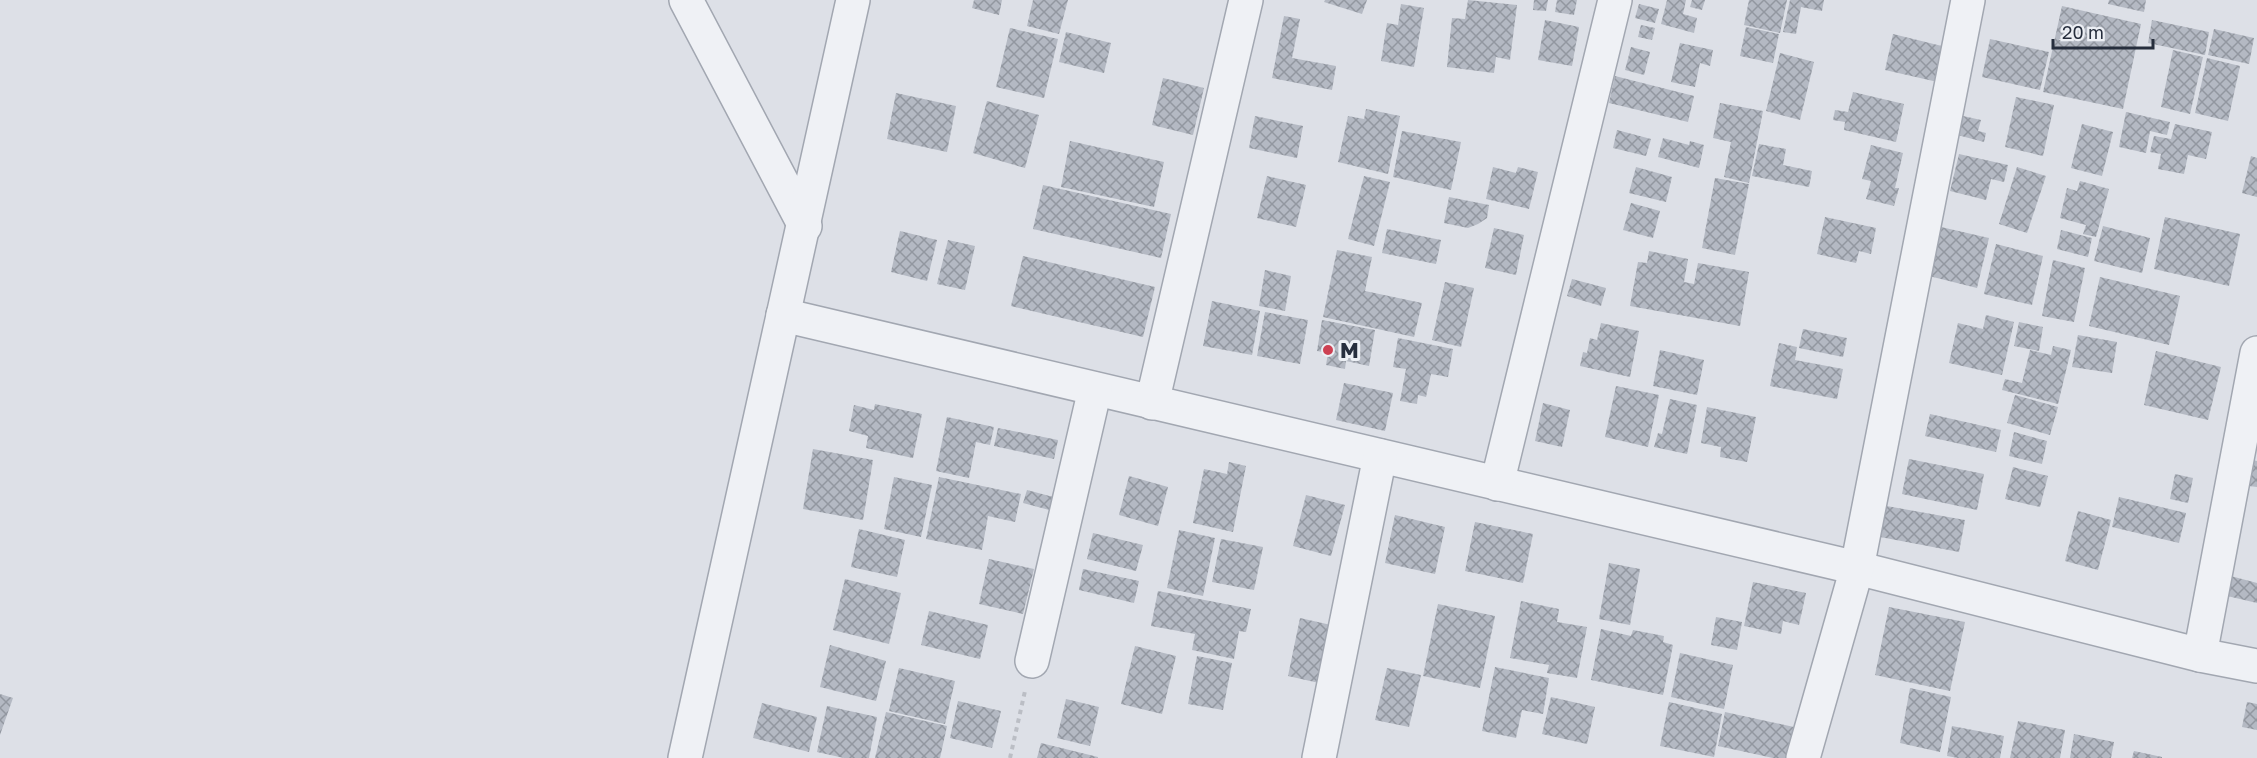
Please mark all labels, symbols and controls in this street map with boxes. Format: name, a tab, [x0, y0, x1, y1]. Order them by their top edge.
scale bar	[2053, 12, 2154, 50]
text: 20 m	[2062, 21, 2104, 43]
place label: M	[1340, 337, 1359, 363]
marker: M	[1321, 343, 1335, 357]

